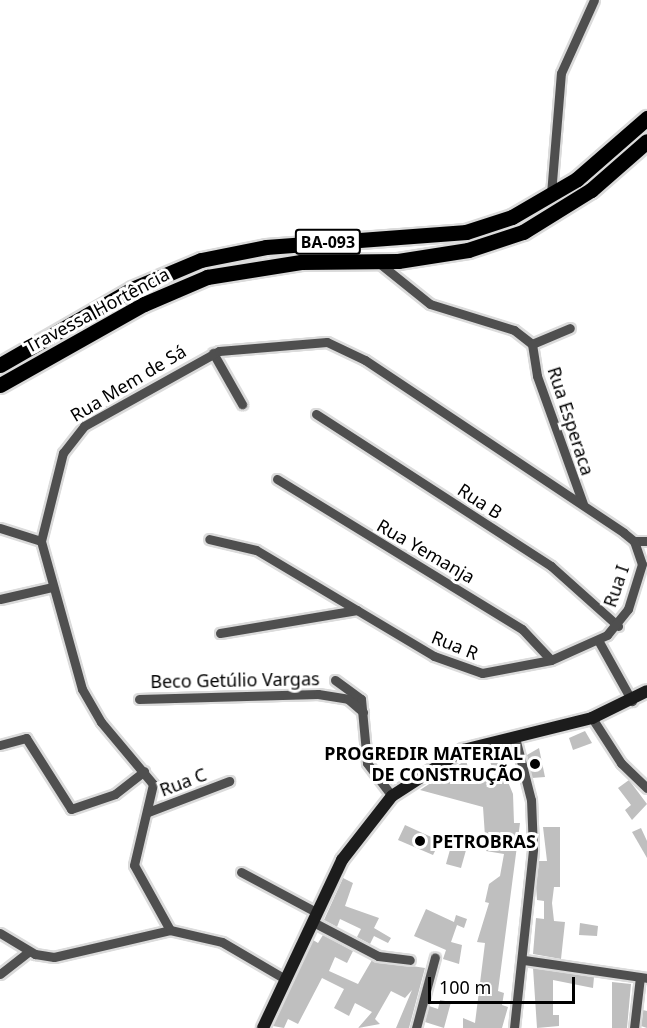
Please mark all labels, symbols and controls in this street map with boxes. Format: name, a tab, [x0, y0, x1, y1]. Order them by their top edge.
road number: BA-093	[294, 229, 362, 255]
street label: Travessa Hortência	[21, 263, 173, 357]
street label: Rua Mem de Sá	[66, 340, 190, 426]
street label: Rua Esperaca	[543, 364, 599, 478]
street label: Rua B	[454, 479, 506, 523]
street label: Rua Yemanja	[373, 514, 479, 588]
street label: Rua I	[599, 562, 633, 610]
street label: Rua R	[429, 626, 481, 664]
street label: Beco Getúlio Vargas	[150, 668, 320, 692]
place label: PROGREDIR MATERIAL DE CONSTRUÇÃO	[324, 743, 523, 786]
marker: PROGREDIR MATERIAL DE CONSTRUÇÃO	[528, 757, 542, 771]
street label: Rua C	[157, 763, 209, 801]
place label: PETROBRAS	[432, 830, 536, 852]
marker: PETROBRAS	[413, 834, 427, 848]
scale bar	[431, 965, 578, 1003]
text: 100 m	[439, 975, 491, 999]

